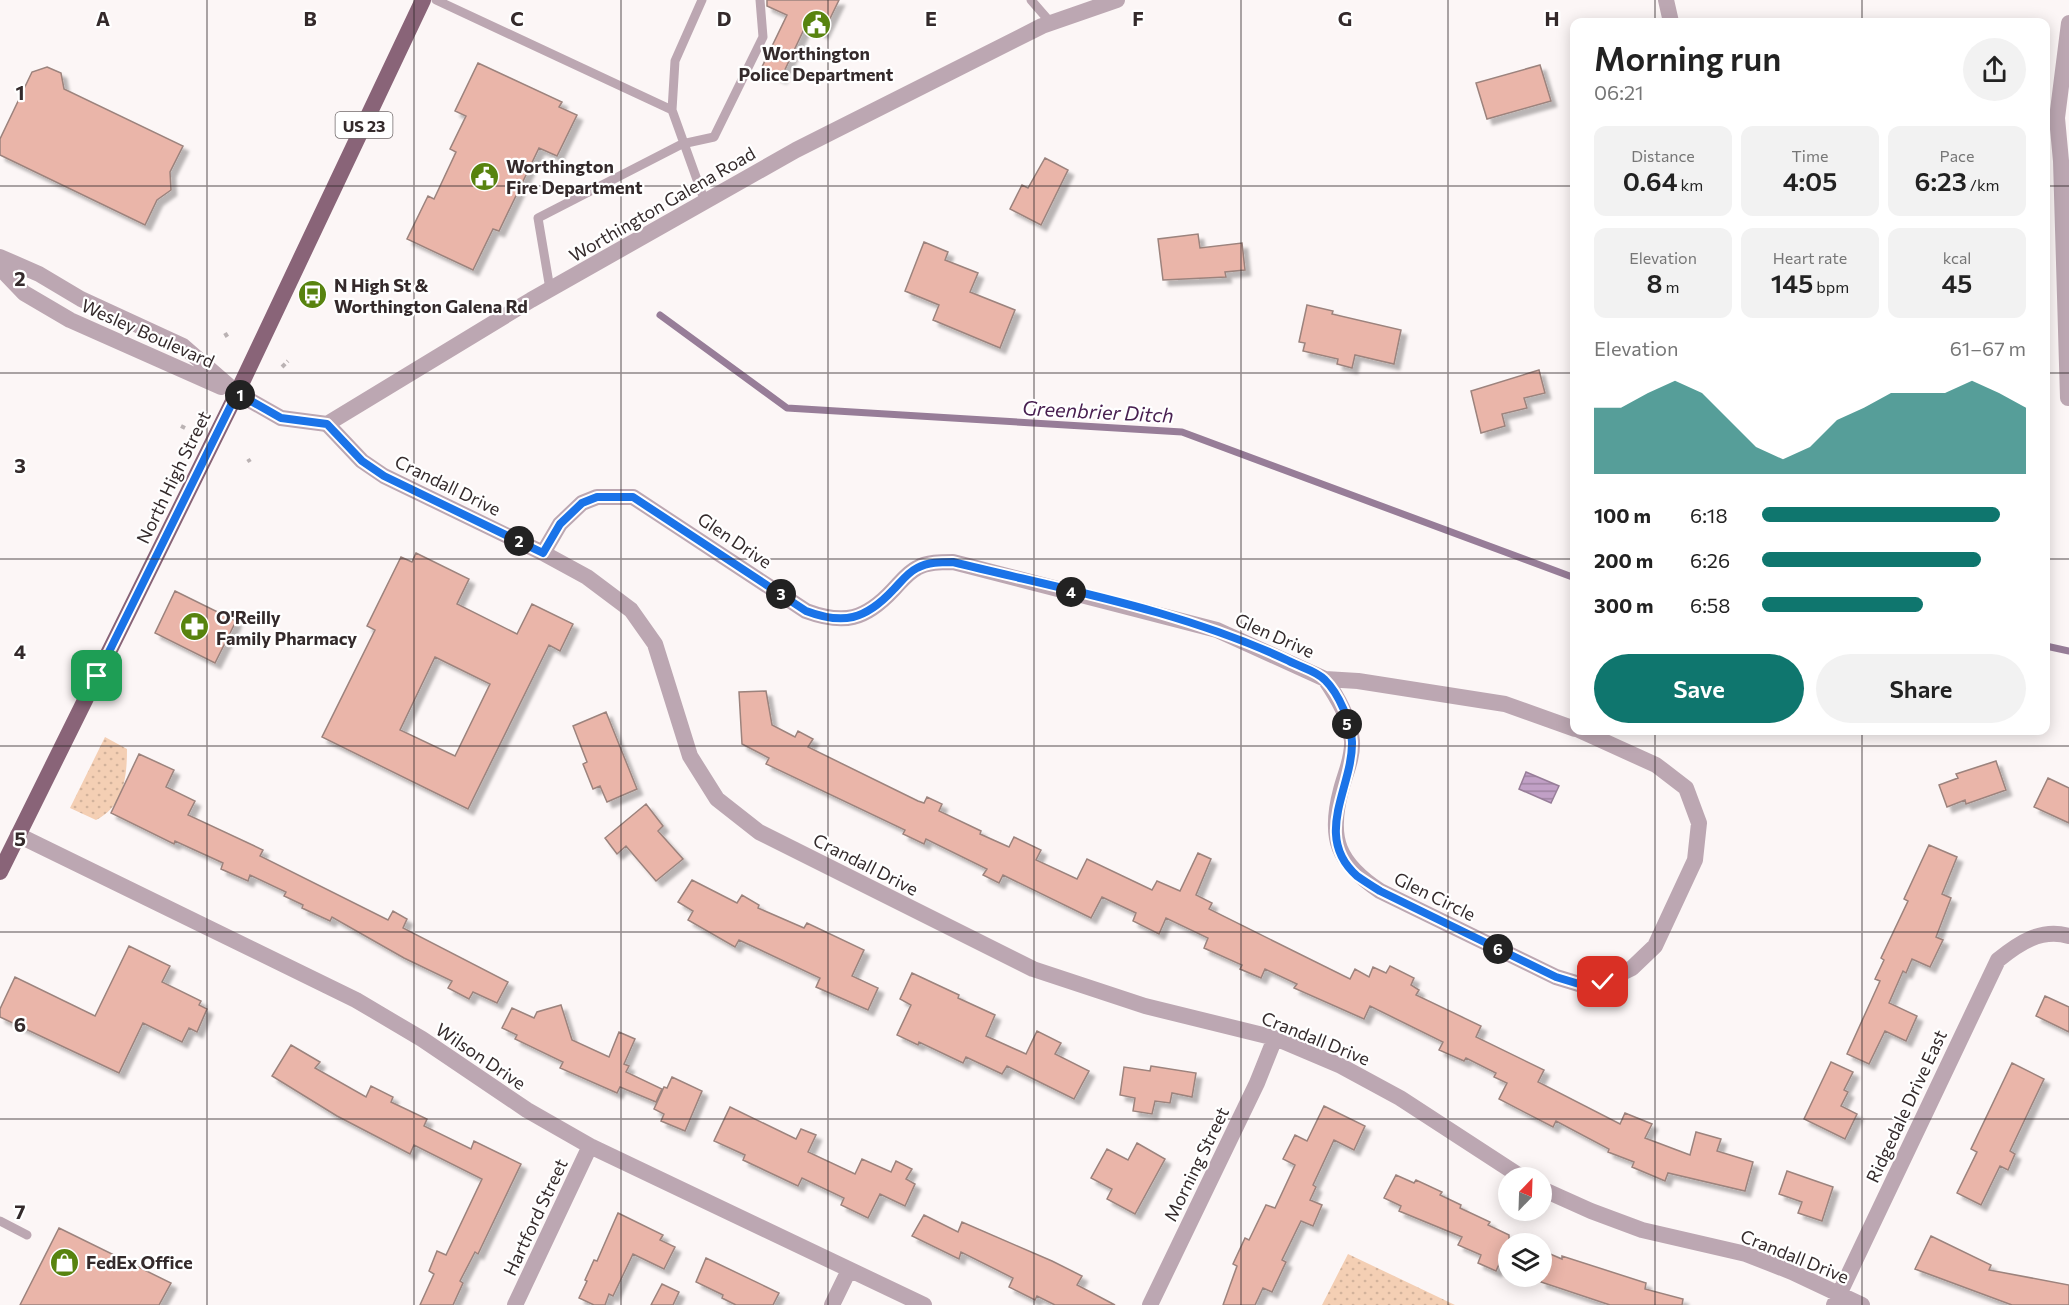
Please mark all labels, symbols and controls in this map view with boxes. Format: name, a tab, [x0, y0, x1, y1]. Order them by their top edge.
text: A	[96, 6, 110, 30]
text: B	[303, 6, 317, 30]
text: C	[510, 6, 524, 30]
text: D	[717, 6, 731, 30]
text: E	[925, 6, 937, 30]
text: F	[1132, 6, 1144, 30]
text: G	[1338, 6, 1352, 30]
text: H	[1545, 6, 1560, 30]
public building icon: Worthington Police Department	[800, 8, 832, 40]
text: Morning run	[1594, 37, 1781, 78]
button: share	[1963, 38, 2026, 101]
place label: Worthington Police Department	[739, 42, 894, 85]
text: 1	[15, 80, 25, 104]
text: 06:21	[1594, 80, 1644, 104]
road number: US 23	[336, 112, 392, 138]
street label: Worthington Galena Road	[565, 142, 759, 266]
text: Distance	[1631, 146, 1695, 165]
text: Time	[1792, 146, 1828, 165]
text: Pace	[1940, 146, 1974, 165]
place label: Worthington Fire Department	[506, 155, 643, 198]
public building icon: Worthington Fire Department	[469, 160, 501, 192]
text: 0.64	[1623, 165, 1678, 196]
text: 4:05	[1783, 165, 1837, 196]
text: 6:23	[1914, 165, 1967, 196]
text: km	[1678, 175, 1703, 194]
text: /km	[1967, 175, 2000, 194]
text: Elevation	[1629, 248, 1697, 267]
text: Heart rate	[1773, 248, 1847, 267]
text: kcal	[1943, 248, 1971, 267]
text: 2	[14, 266, 26, 290]
text: 8	[1646, 267, 1662, 298]
text: 145	[1771, 267, 1813, 298]
text: 45	[1942, 267, 1972, 298]
place label: N High St & Worthington Galena Rd	[334, 274, 528, 317]
text: m	[1662, 277, 1680, 296]
text: bpm	[1813, 277, 1849, 296]
bus stop icon: N High St & Worthington Galena Rd	[297, 279, 329, 311]
street label: Wesley Boulevard	[78, 294, 218, 372]
text: Elevation	[1594, 336, 1679, 360]
text: 61–67 m	[1950, 336, 2026, 360]
pin: 1	[225, 380, 255, 410]
text: 1	[236, 385, 244, 404]
water label: Greenbrier Ditch	[1022, 395, 1174, 427]
street label: North High Street	[131, 407, 215, 547]
street label: Crandall Drive	[392, 450, 504, 520]
text: 3	[14, 453, 26, 477]
text: 100 m	[1594, 503, 1651, 527]
text: 6:18	[1690, 503, 1728, 527]
street label: Glen Drive	[694, 507, 776, 573]
pin: 2	[504, 526, 534, 556]
text: 2	[514, 531, 524, 550]
text: 200 m	[1594, 548, 1653, 572]
text: 6:26	[1690, 548, 1730, 572]
pin: 4	[1056, 577, 1086, 607]
pin: 3	[766, 579, 796, 609]
text: 4	[1066, 582, 1076, 601]
text: 3	[776, 584, 786, 603]
text: 300 m	[1594, 593, 1654, 617]
text: 6:58	[1690, 593, 1731, 617]
place label: O'Reilly Family Pharmacy	[216, 606, 357, 649]
street label: Glen Drive	[1232, 608, 1318, 662]
pharmacy icon: O'Reilly Family Pharmacy	[179, 611, 211, 643]
text: 4	[14, 639, 26, 663]
pin	[71, 650, 122, 701]
button: Save	[1594, 654, 1804, 723]
button: Share	[1816, 654, 2026, 723]
icon: arrive	[80, 659, 113, 692]
pin: 5	[1332, 709, 1362, 739]
text: 5	[1342, 714, 1352, 733]
text: 5	[14, 826, 26, 850]
street label: Crandall Drive	[810, 828, 922, 900]
street label: Glen Circle	[1391, 867, 1479, 925]
pin: 6	[1483, 934, 1513, 964]
text: 6	[1493, 939, 1503, 958]
pin	[1577, 956, 1628, 1007]
icon: check	[1586, 965, 1619, 998]
street label: Crandall Drive	[1259, 1006, 1373, 1070]
text: 6	[14, 1012, 26, 1036]
street label: Wilson Drive	[432, 1018, 530, 1094]
street label: Ridgedale Drive East	[1861, 1026, 1951, 1186]
street label: Morning Street	[1159, 1103, 1233, 1225]
street label: Hartford Street	[498, 1155, 572, 1279]
north arrow	[1498, 1167, 1552, 1221]
map controls	[1498, 1167, 1552, 1287]
text: 7	[15, 1199, 26, 1223]
street label: Crandall Drive	[1738, 1224, 1852, 1288]
button: layers	[1498, 1233, 1552, 1287]
shop icon: FedEx Office	[49, 1246, 81, 1278]
place label: FedEx Office	[86, 1251, 193, 1273]

